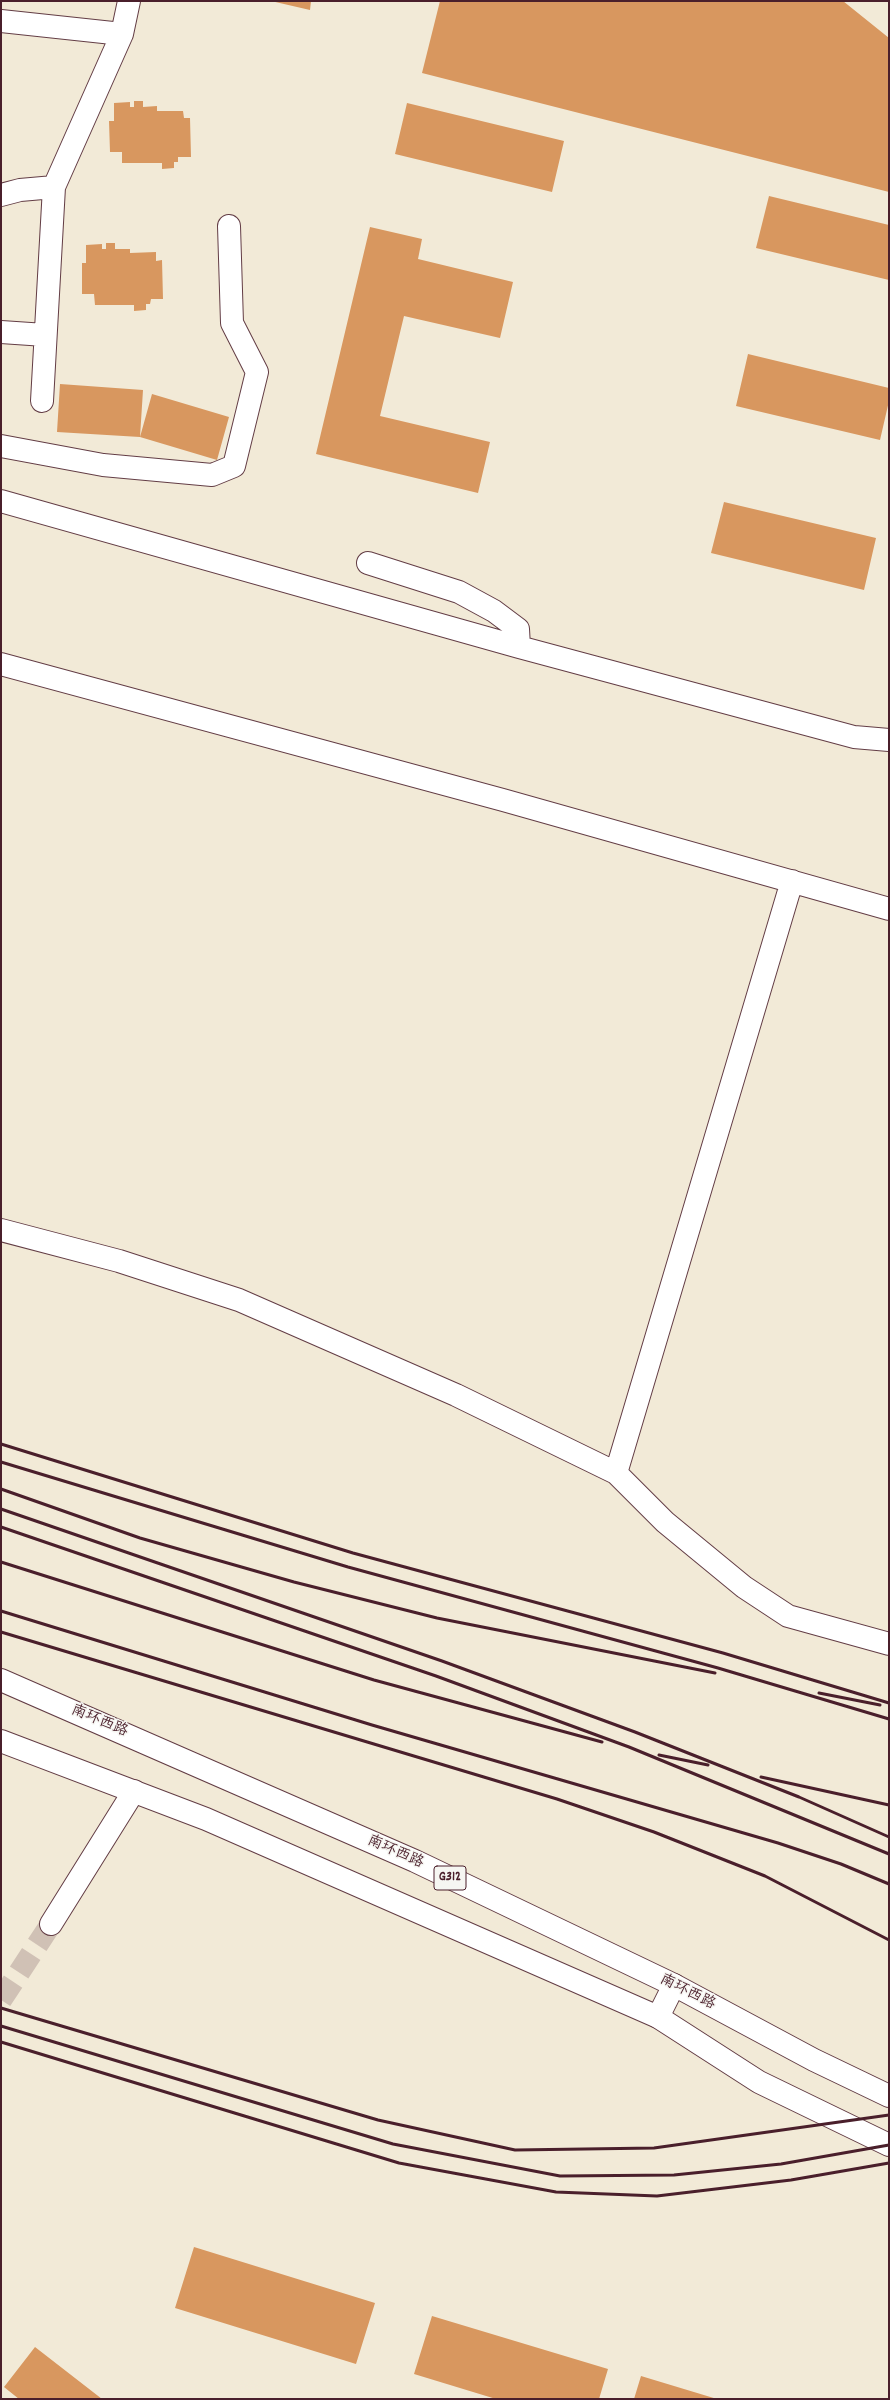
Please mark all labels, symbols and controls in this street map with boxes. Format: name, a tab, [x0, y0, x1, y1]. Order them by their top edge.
street label: 南环西路	[68, 1702, 130, 1742]
street label: 南环西路	[364, 1833, 426, 1873]
road number: G312	[434, 1866, 466, 1890]
street label: 南环西路	[656, 1971, 718, 2015]

